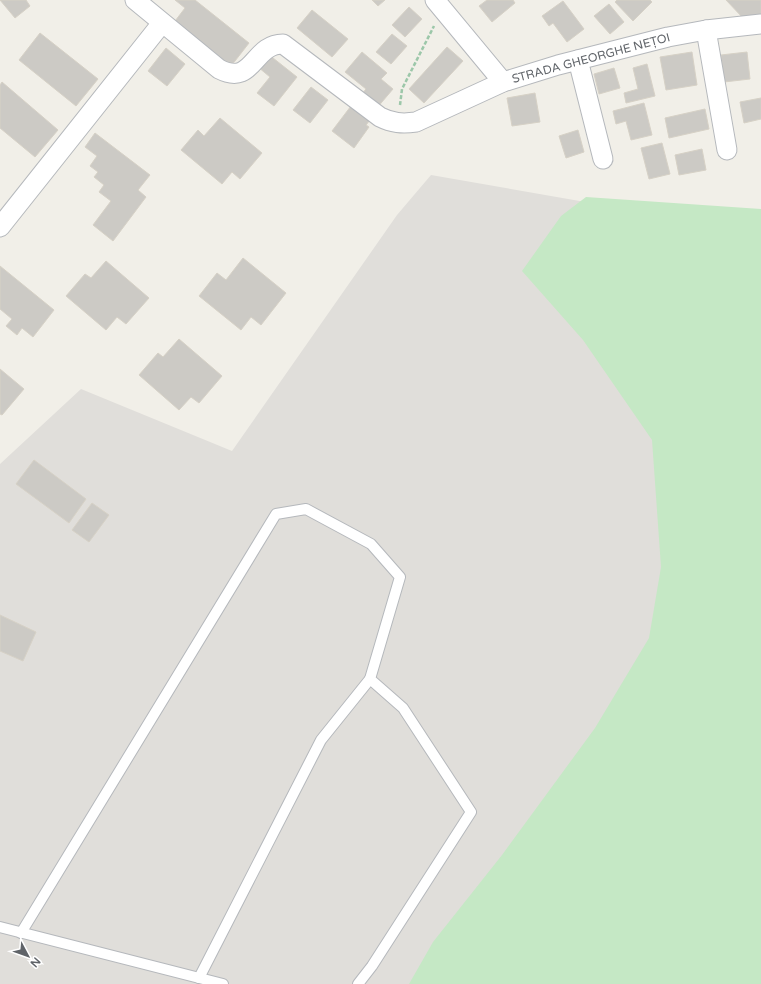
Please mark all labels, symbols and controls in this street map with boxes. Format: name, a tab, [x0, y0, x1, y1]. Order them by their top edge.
street label: STRADA GHEORGHE NEȚOI	[510, 30, 672, 86]
north arrow	[8, 936, 48, 976]
text: N	[27, 955, 43, 970]

